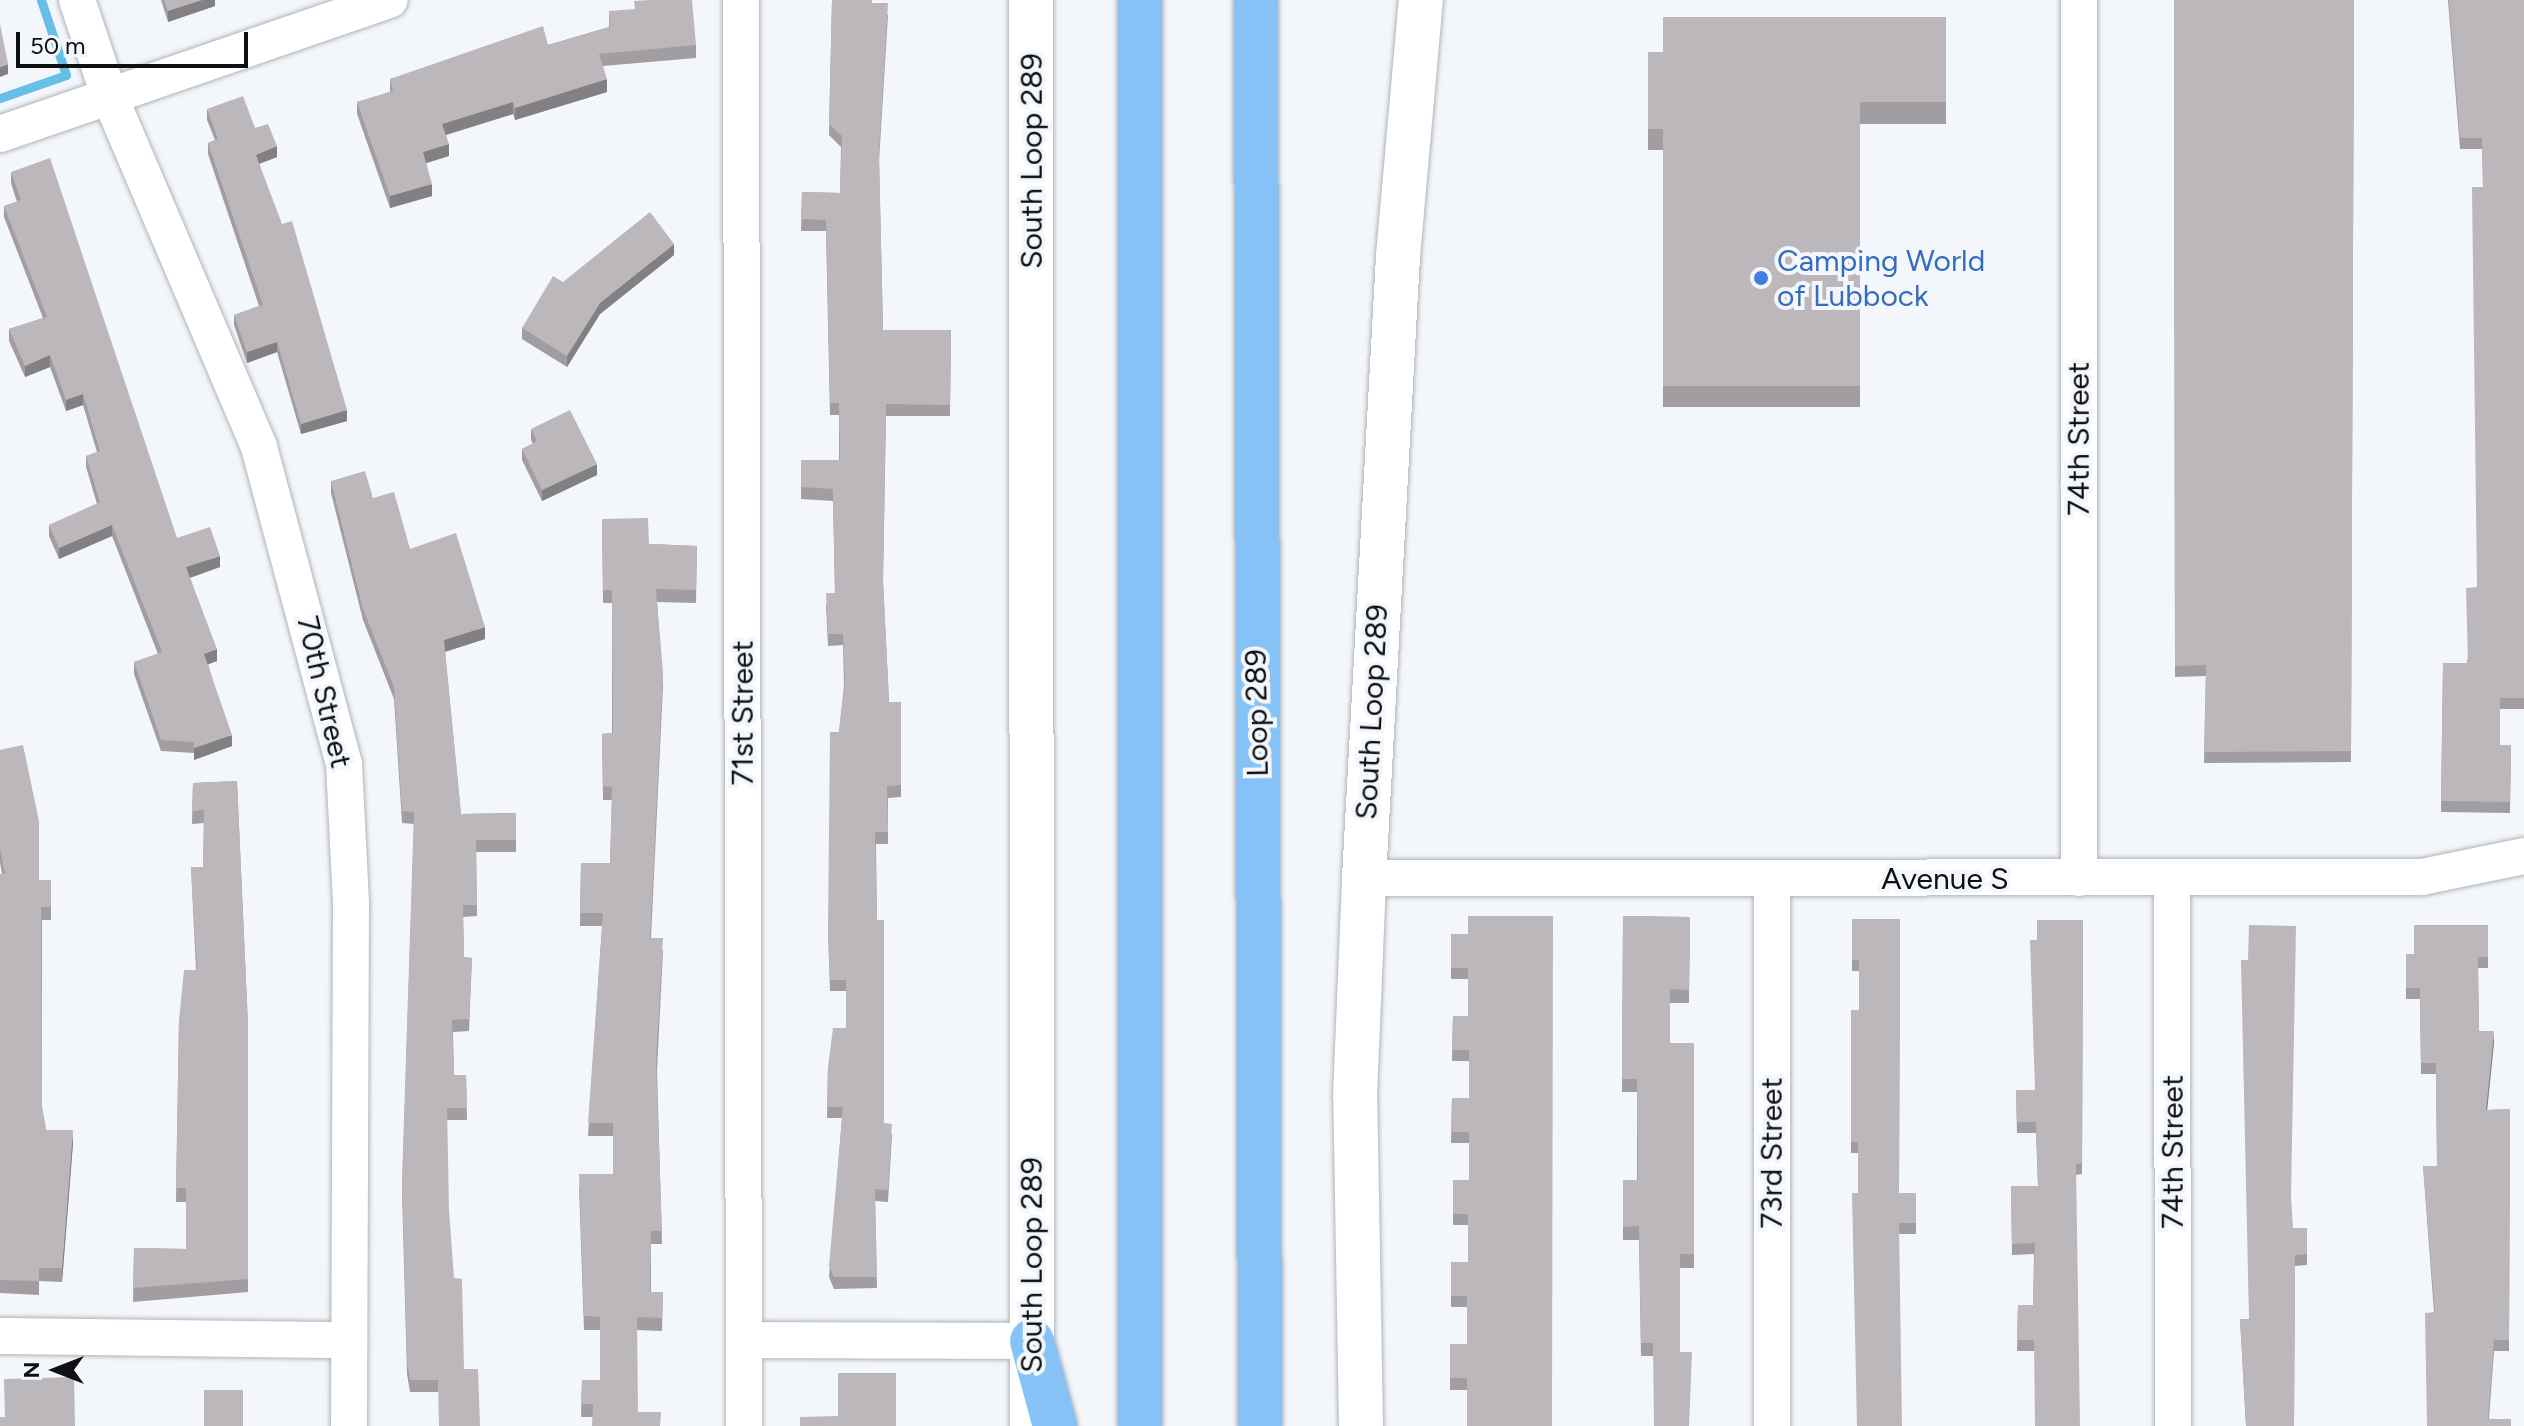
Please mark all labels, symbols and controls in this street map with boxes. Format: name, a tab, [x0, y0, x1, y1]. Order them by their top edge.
scale bar	[20, 16, 252, 66]
text: 50 m	[30, 31, 86, 60]
street label: South Loop 289	[1014, 53, 1050, 269]
place label: Camping World of Lubbock	[1777, 243, 1985, 314]
marker: Camping World of Lubbock	[1752, 269, 1770, 287]
street label: 74th Street	[2061, 362, 2097, 516]
street label: South Loop 289	[1348, 603, 1396, 821]
street label: 70th Street	[289, 613, 359, 771]
street label: 71st Street	[725, 640, 761, 786]
street label: Loop 289	[1238, 649, 1276, 777]
street label: Avenue S	[1881, 861, 2009, 897]
street label: 74th Street	[2155, 1075, 2191, 1229]
street label: 73rd Street	[1754, 1077, 1790, 1229]
street label: South Loop 289	[1014, 1157, 1050, 1373]
north arrow	[16, 1330, 96, 1410]
text: N	[18, 1362, 45, 1379]

